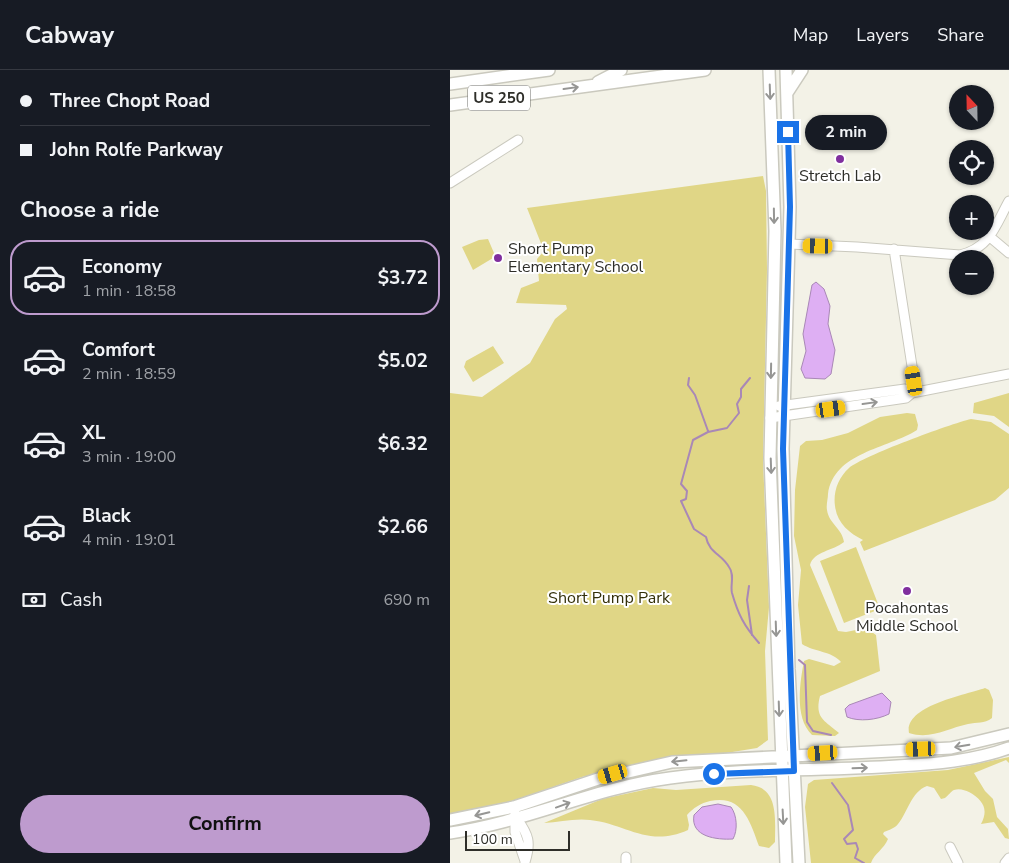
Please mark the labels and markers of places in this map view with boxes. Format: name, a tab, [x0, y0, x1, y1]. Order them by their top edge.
marker: Stretch Lab	[834, 153, 846, 165]
place label: Stretch Lab	[799, 165, 881, 187]
place label: Short Pump Elementary School	[508, 238, 644, 278]
marker: Short Pump Elementary School	[492, 252, 504, 264]
marker: Pocahontas Middle School	[901, 585, 913, 597]
place label: Pocahontas Middle School	[856, 597, 958, 637]

